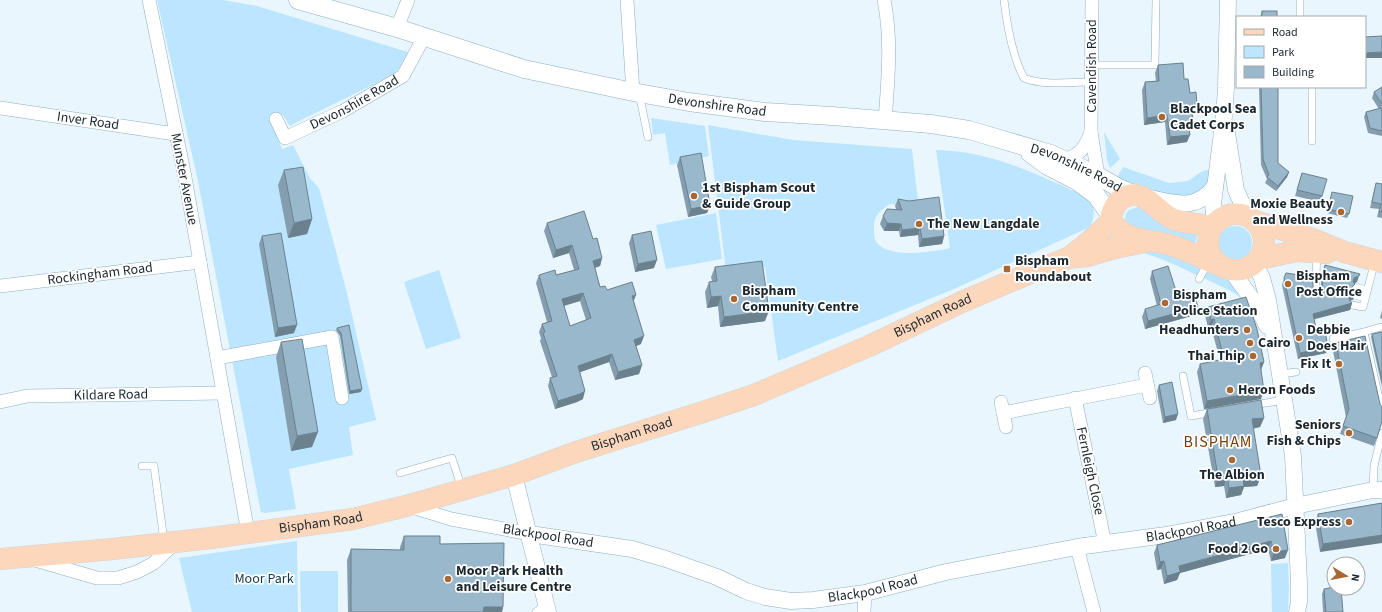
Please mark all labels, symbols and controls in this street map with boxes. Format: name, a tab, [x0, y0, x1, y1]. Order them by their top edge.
legend	[1236, 16, 1366, 88]
street label: Cavendish Road	[1082, 19, 1102, 113]
text: Road	[1272, 24, 1298, 41]
text: Park	[1272, 44, 1294, 61]
text: Building	[1272, 64, 1314, 81]
street label: Devonshire Road	[307, 70, 403, 135]
street label: Devonshire Road	[666, 88, 767, 122]
place label: Blackpool Sea Cadet Corps	[1170, 99, 1257, 135]
street label: Inver Road	[56, 107, 120, 135]
marker: Blackpool Sea Cadet Corps	[1157, 112, 1167, 122]
street label: Munster Avenue	[165, 131, 203, 227]
street label: Devonshire Road	[1028, 138, 1125, 198]
place label: 1st Bispham Scout & Guide Group	[702, 178, 816, 214]
marker: 1st Bispham Scout & Guide Group	[689, 191, 699, 201]
place label: Moxie Beauty and Wellness	[1250, 194, 1334, 230]
marker: Moxie Beauty and Wellness	[1336, 207, 1346, 217]
place label: The New Langdale	[927, 214, 1040, 234]
marker: The New Langdale	[914, 219, 924, 229]
place label: Bispham Roundabout	[1015, 251, 1092, 287]
street label: Rockingham Road	[46, 258, 154, 290]
marker: Bispham Roundabout	[1002, 264, 1012, 274]
place label: Bispham Post Office	[1296, 266, 1362, 302]
marker: Bispham Post Office	[1283, 279, 1293, 289]
place label: Bispham Community Centre	[742, 281, 859, 317]
place label: Bispham Police Station	[1173, 285, 1258, 321]
street label: Bispham Road	[890, 289, 975, 343]
marker: Bispham Community Centre	[729, 294, 739, 304]
marker: Bispham Police Station	[1160, 298, 1170, 308]
place label: Headhunters	[1159, 320, 1239, 340]
place label: Debbie Does Hair	[1307, 320, 1367, 356]
marker: Headhunters	[1242, 325, 1252, 335]
place label: Cairo	[1258, 333, 1291, 353]
marker: Debbie Does Hair	[1294, 333, 1304, 343]
marker: Cairo	[1245, 338, 1255, 348]
place label: Thai Thip	[1188, 346, 1245, 366]
marker: Thai Thip	[1248, 351, 1258, 361]
place label: Fix It	[1300, 354, 1332, 374]
marker: Fix It	[1334, 359, 1344, 369]
place label: Heron Foods	[1238, 380, 1316, 400]
street label: Kildare Road	[74, 384, 148, 406]
marker: Heron Foods	[1225, 385, 1235, 395]
street label: Bispham Road	[589, 412, 675, 457]
place label: Seniors Fish & Chips	[1267, 415, 1341, 451]
street label: Fernleigh Close	[1071, 425, 1109, 517]
marker: Seniors Fish & Chips	[1344, 428, 1354, 438]
district label: BISPHAM	[1184, 431, 1252, 453]
marker: The Albion	[1227, 455, 1237, 465]
place label: The Albion	[1199, 465, 1265, 485]
street label: Bispham Road	[278, 507, 365, 539]
street label: Blackpool Road	[1145, 512, 1238, 548]
place label: Tesco Express	[1257, 512, 1341, 532]
marker: Tesco Express	[1344, 517, 1354, 527]
street label: Blackpool Road	[501, 519, 595, 553]
place label: Food 2 Go	[1208, 539, 1268, 559]
marker: Food 2 Go	[1271, 544, 1281, 554]
north arrow	[1326, 556, 1366, 596]
place label: Moor Park Health and Leisure Centre	[456, 561, 571, 597]
park label: Moor Park	[234, 569, 294, 589]
street label: Blackpool Road	[827, 570, 920, 608]
text: N	[1347, 573, 1363, 583]
marker: Moor Park Health and Leisure Centre	[443, 574, 453, 584]

